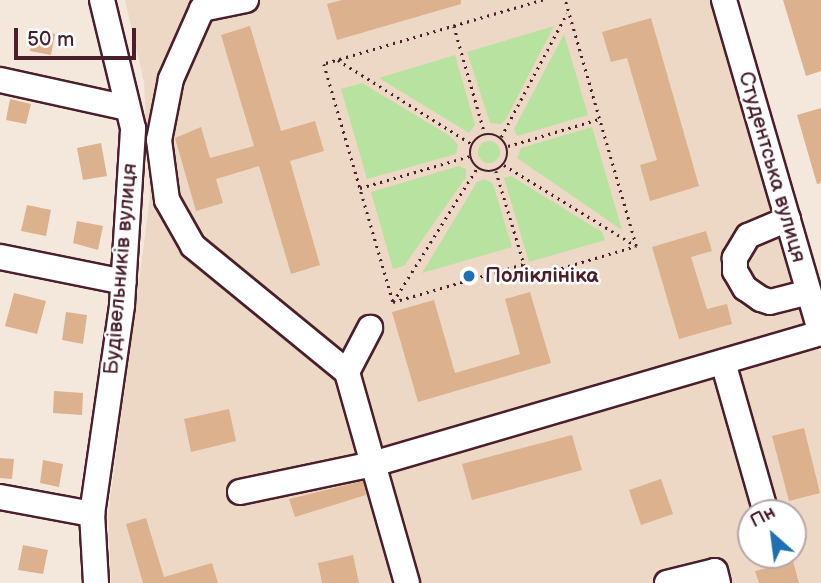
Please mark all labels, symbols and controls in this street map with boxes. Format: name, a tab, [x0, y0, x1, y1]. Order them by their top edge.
scale bar	[18, 14, 140, 58]
text: 50 m	[27, 27, 74, 52]
street label: Студентська вулиця	[733, 69, 811, 265]
street label: Будівельників вулиця	[99, 162, 143, 376]
place label: Поліклініка	[485, 263, 599, 289]
marker: Поліклініка	[459, 266, 479, 286]
north arrow	[737, 499, 807, 569]
text: Пн	[746, 501, 779, 533]

